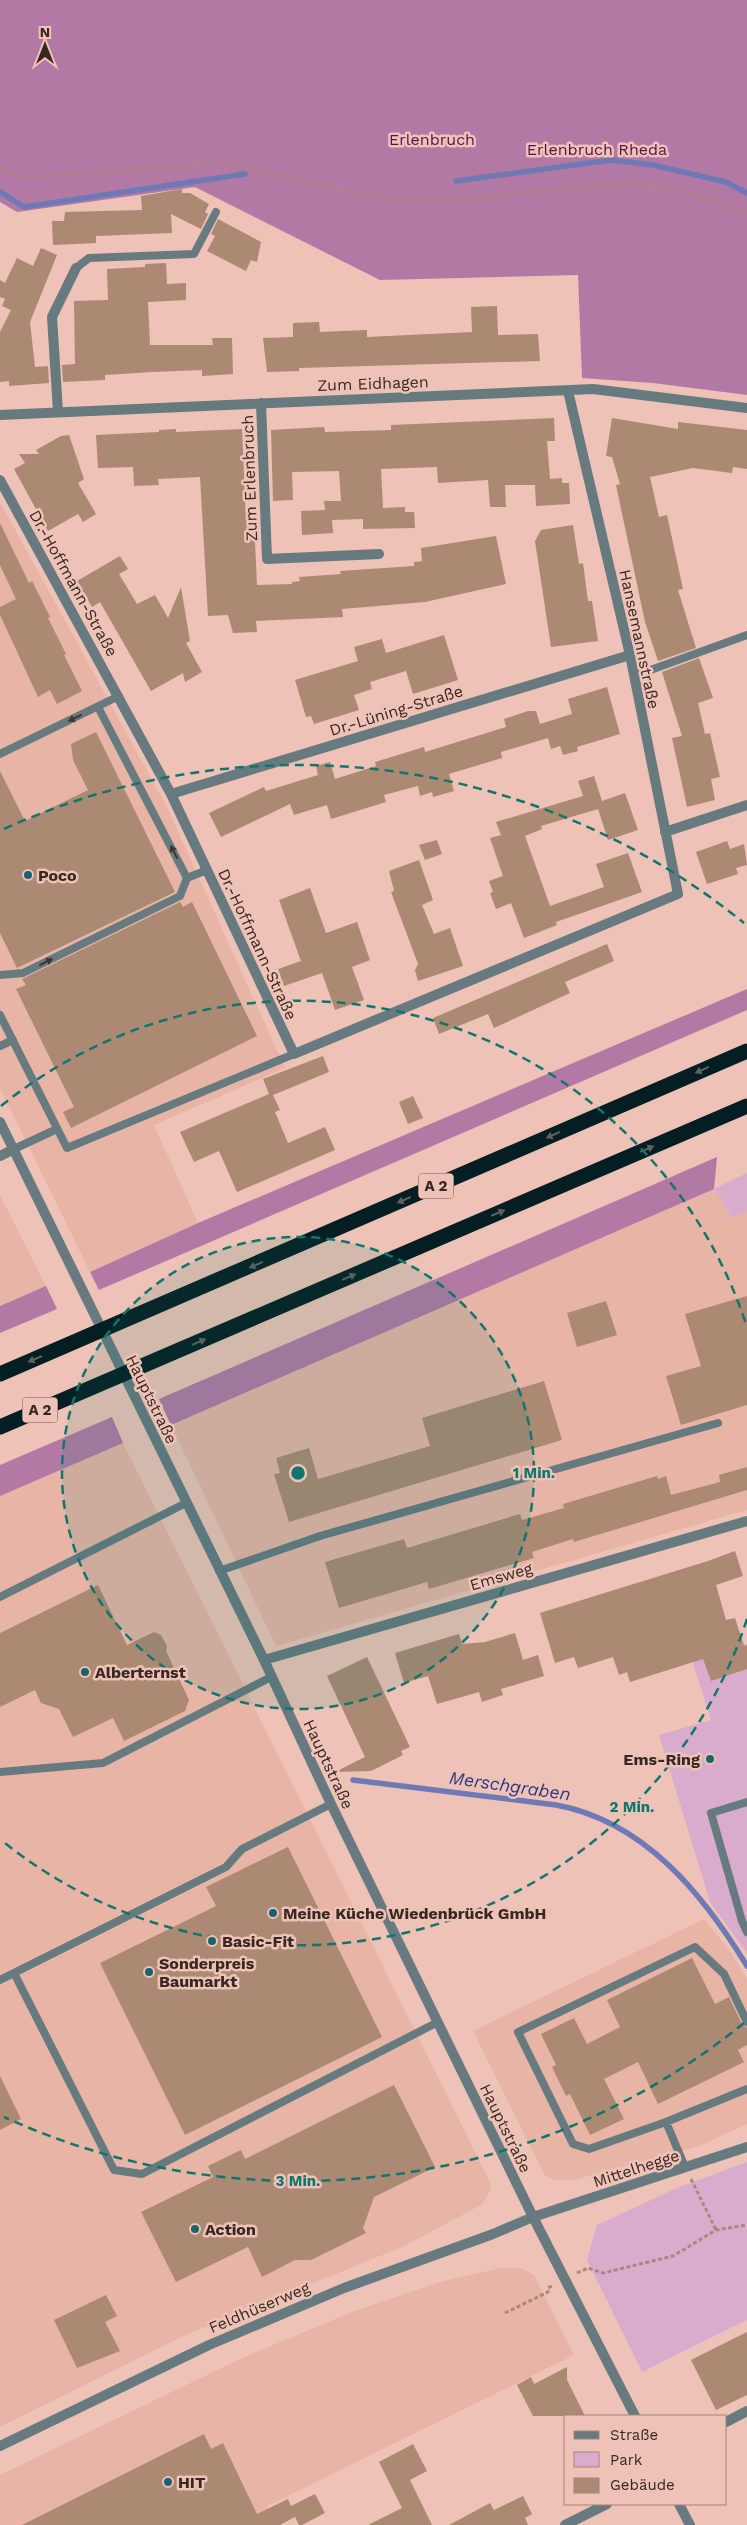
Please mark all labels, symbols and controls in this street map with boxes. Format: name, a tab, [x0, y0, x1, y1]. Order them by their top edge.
north arrow	[20, 20, 70, 70]
text: N	[40, 24, 50, 40]
park label: Erlenbruch	[389, 130, 475, 149]
park label: Erlenbruch Rheda	[527, 140, 667, 159]
street label: Zum Eidhagen	[317, 372, 429, 395]
street label: Zum Erlenbruch	[238, 414, 261, 541]
street label: Dr.-Hoffmann-Straße	[25, 507, 122, 660]
street label: Hansemannstraße	[615, 568, 664, 711]
street label: Dr.-Lüning-Straße	[327, 681, 465, 740]
one-way arrow	[68, 714, 83, 722]
one-way arrow	[170, 845, 178, 860]
place label: Poco	[38, 866, 77, 885]
street label: Dr.-Hoffmann-Straße	[214, 866, 301, 1023]
marker: Poco	[22, 869, 34, 881]
one-way arrow	[39, 958, 53, 966]
one-way arrow	[695, 1066, 709, 1074]
one-way arrow	[546, 1131, 560, 1139]
one-way arrow	[640, 1144, 654, 1152]
road number: A 2	[418, 1174, 454, 1198]
one-way arrow	[397, 1197, 411, 1205]
one-way arrow	[491, 1209, 506, 1217]
one-way arrow	[249, 1262, 263, 1270]
one-way arrow	[342, 1273, 356, 1281]
one-way arrow	[192, 1337, 206, 1345]
street label: Hauptstraße	[122, 1352, 181, 1447]
one-way arrow	[28, 1356, 42, 1364]
road number: A 2	[22, 1398, 58, 1422]
centre of rings	[289, 1464, 307, 1482]
text: 1 Min.	[513, 1464, 555, 1482]
street label: Emsweg	[468, 1558, 535, 1594]
place label: Alberternst	[95, 1663, 186, 1682]
marker: Alberternst	[79, 1666, 91, 1678]
street label: Hauptstraße	[299, 1716, 358, 1812]
place label: Ems-Ring	[623, 1750, 700, 1769]
marker: Ems-Ring	[704, 1753, 716, 1765]
water label: Merschgraben	[448, 1767, 572, 1804]
text: 2 Min.	[610, 1798, 654, 1816]
place label: Meine Küche Wiedenbrück GmbH	[283, 1904, 546, 1923]
marker: Meine Küche Wiedenbrück GmbH	[267, 1907, 279, 1919]
place label: Basic-Fit	[222, 1932, 294, 1951]
marker: Basic-Fit	[206, 1935, 218, 1947]
place label: Sonderpreis Baumarkt	[159, 1954, 255, 1991]
marker: Sonderpreis Baumarkt	[143, 1966, 155, 1978]
street label: Hauptstraße	[476, 2081, 535, 2176]
street label: Mittelhegge	[591, 2146, 682, 2191]
text: 3 Min.	[276, 2172, 320, 2190]
place label: Action	[205, 2220, 256, 2239]
marker: Action	[189, 2223, 201, 2235]
street label: Feldhüserweg	[206, 2277, 313, 2337]
legend	[564, 2415, 727, 2505]
text: Straße	[610, 2426, 658, 2444]
text: Park	[610, 2451, 643, 2469]
place label: HIT	[178, 2473, 206, 2492]
marker: HIT	[162, 2476, 174, 2488]
text: Gebäude	[610, 2476, 675, 2494]

